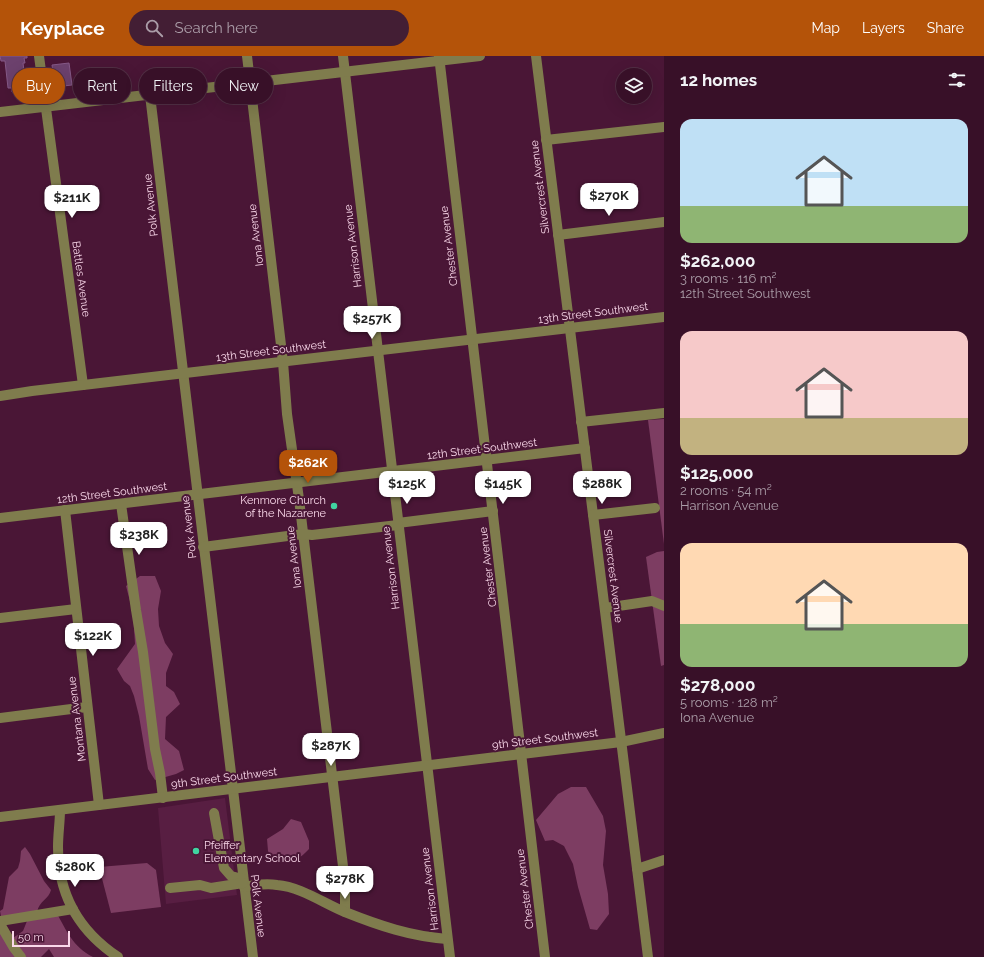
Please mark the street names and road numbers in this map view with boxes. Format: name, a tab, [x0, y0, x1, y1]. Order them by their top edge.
street label: Silvercrest Avenue	[528, 139, 552, 234]
street label: Polk Avenue	[141, 172, 161, 237]
street label: Iona Avenue	[246, 203, 266, 267]
street label: Harrison Avenue	[341, 203, 365, 288]
street label: Chester Avenue	[438, 205, 460, 287]
street label: Battles Avenue	[69, 240, 93, 318]
street label: 13th Street Southwest	[537, 300, 649, 326]
street label: 13th Street Southwest	[215, 338, 327, 364]
street label: 12th Street Southwest	[426, 436, 538, 462]
street label: 12th Street Southwest	[56, 480, 168, 506]
street label: Polk Avenue	[179, 494, 199, 559]
street label: Iona Avenue	[284, 525, 304, 589]
street label: Harrison Avenue	[379, 525, 403, 610]
street label: Chester Avenue	[477, 526, 499, 608]
street label: Silvercrest Avenue	[601, 529, 625, 624]
street label: Montana Avenue	[65, 675, 89, 762]
street label: 9th Street Southwest	[491, 726, 599, 752]
street label: 9th Street Southwest	[170, 765, 278, 791]
street label: Harrison Avenue	[418, 846, 442, 931]
street label: Chester Avenue	[514, 848, 536, 930]
street label: Polk Avenue	[248, 874, 268, 939]

